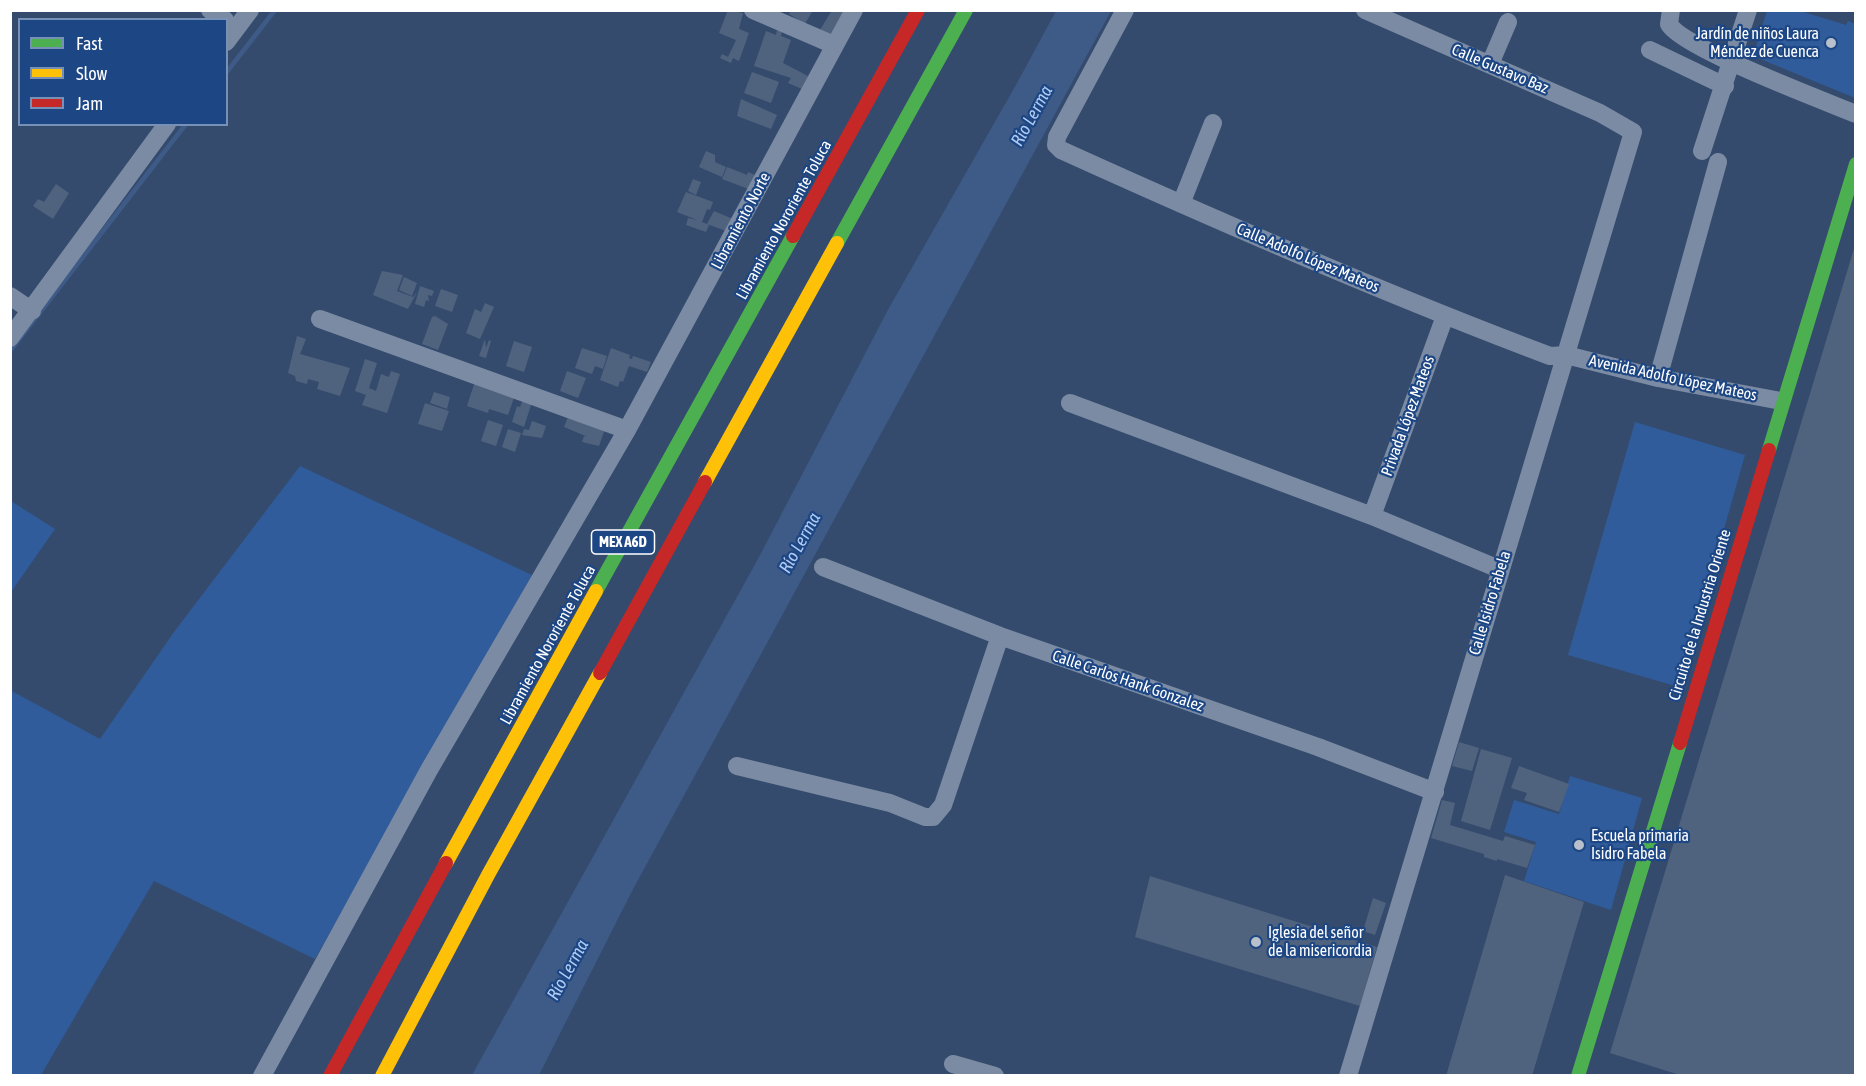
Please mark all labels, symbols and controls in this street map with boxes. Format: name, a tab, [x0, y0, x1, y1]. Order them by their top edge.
legend	[18, 18, 228, 126]
place label: Jardín de niños Laura Méndez de Cuenca	[1696, 24, 1819, 62]
text: Fast	[76, 33, 103, 54]
marker: Jardín de niños Laura Méndez de Cuenca	[1824, 36, 1838, 50]
street label: Calle Gustavo Baz	[1449, 40, 1551, 98]
text: Slow	[76, 63, 107, 84]
water label: Río Lerma	[1007, 82, 1057, 150]
text: Jam	[76, 93, 103, 114]
street label: Libramiento Nororiente Toluca	[732, 137, 836, 303]
street label: Libramiento Norte	[707, 169, 775, 273]
street label: Calle Adolfo López Mateos	[1234, 219, 1382, 297]
street label: Avenida Adolfo López Mateos	[1587, 351, 1759, 405]
street label: Privada López Mateos	[1377, 353, 1439, 479]
water label: Río Lerma	[775, 509, 825, 577]
street label: Circuito de la Industria Oriente	[1665, 527, 1735, 703]
road number: MEX A6D	[592, 530, 654, 554]
street label: Calle Isidro Fabela	[1465, 549, 1515, 657]
street label: Libramiento Nororiente Toluca	[496, 562, 600, 728]
street label: Calle Carlos Hank Gonzalez	[1050, 646, 1206, 716]
place label: Escuela primaria Isidro Fabela	[1591, 826, 1689, 864]
marker: Escuela primaria Isidro Fabela	[1572, 838, 1586, 852]
place label: Iglesia del señor de la misericordia	[1268, 923, 1372, 961]
marker: Iglesia del señor de la misericordia	[1249, 935, 1263, 949]
water label: Río Lerma	[543, 936, 593, 1004]

